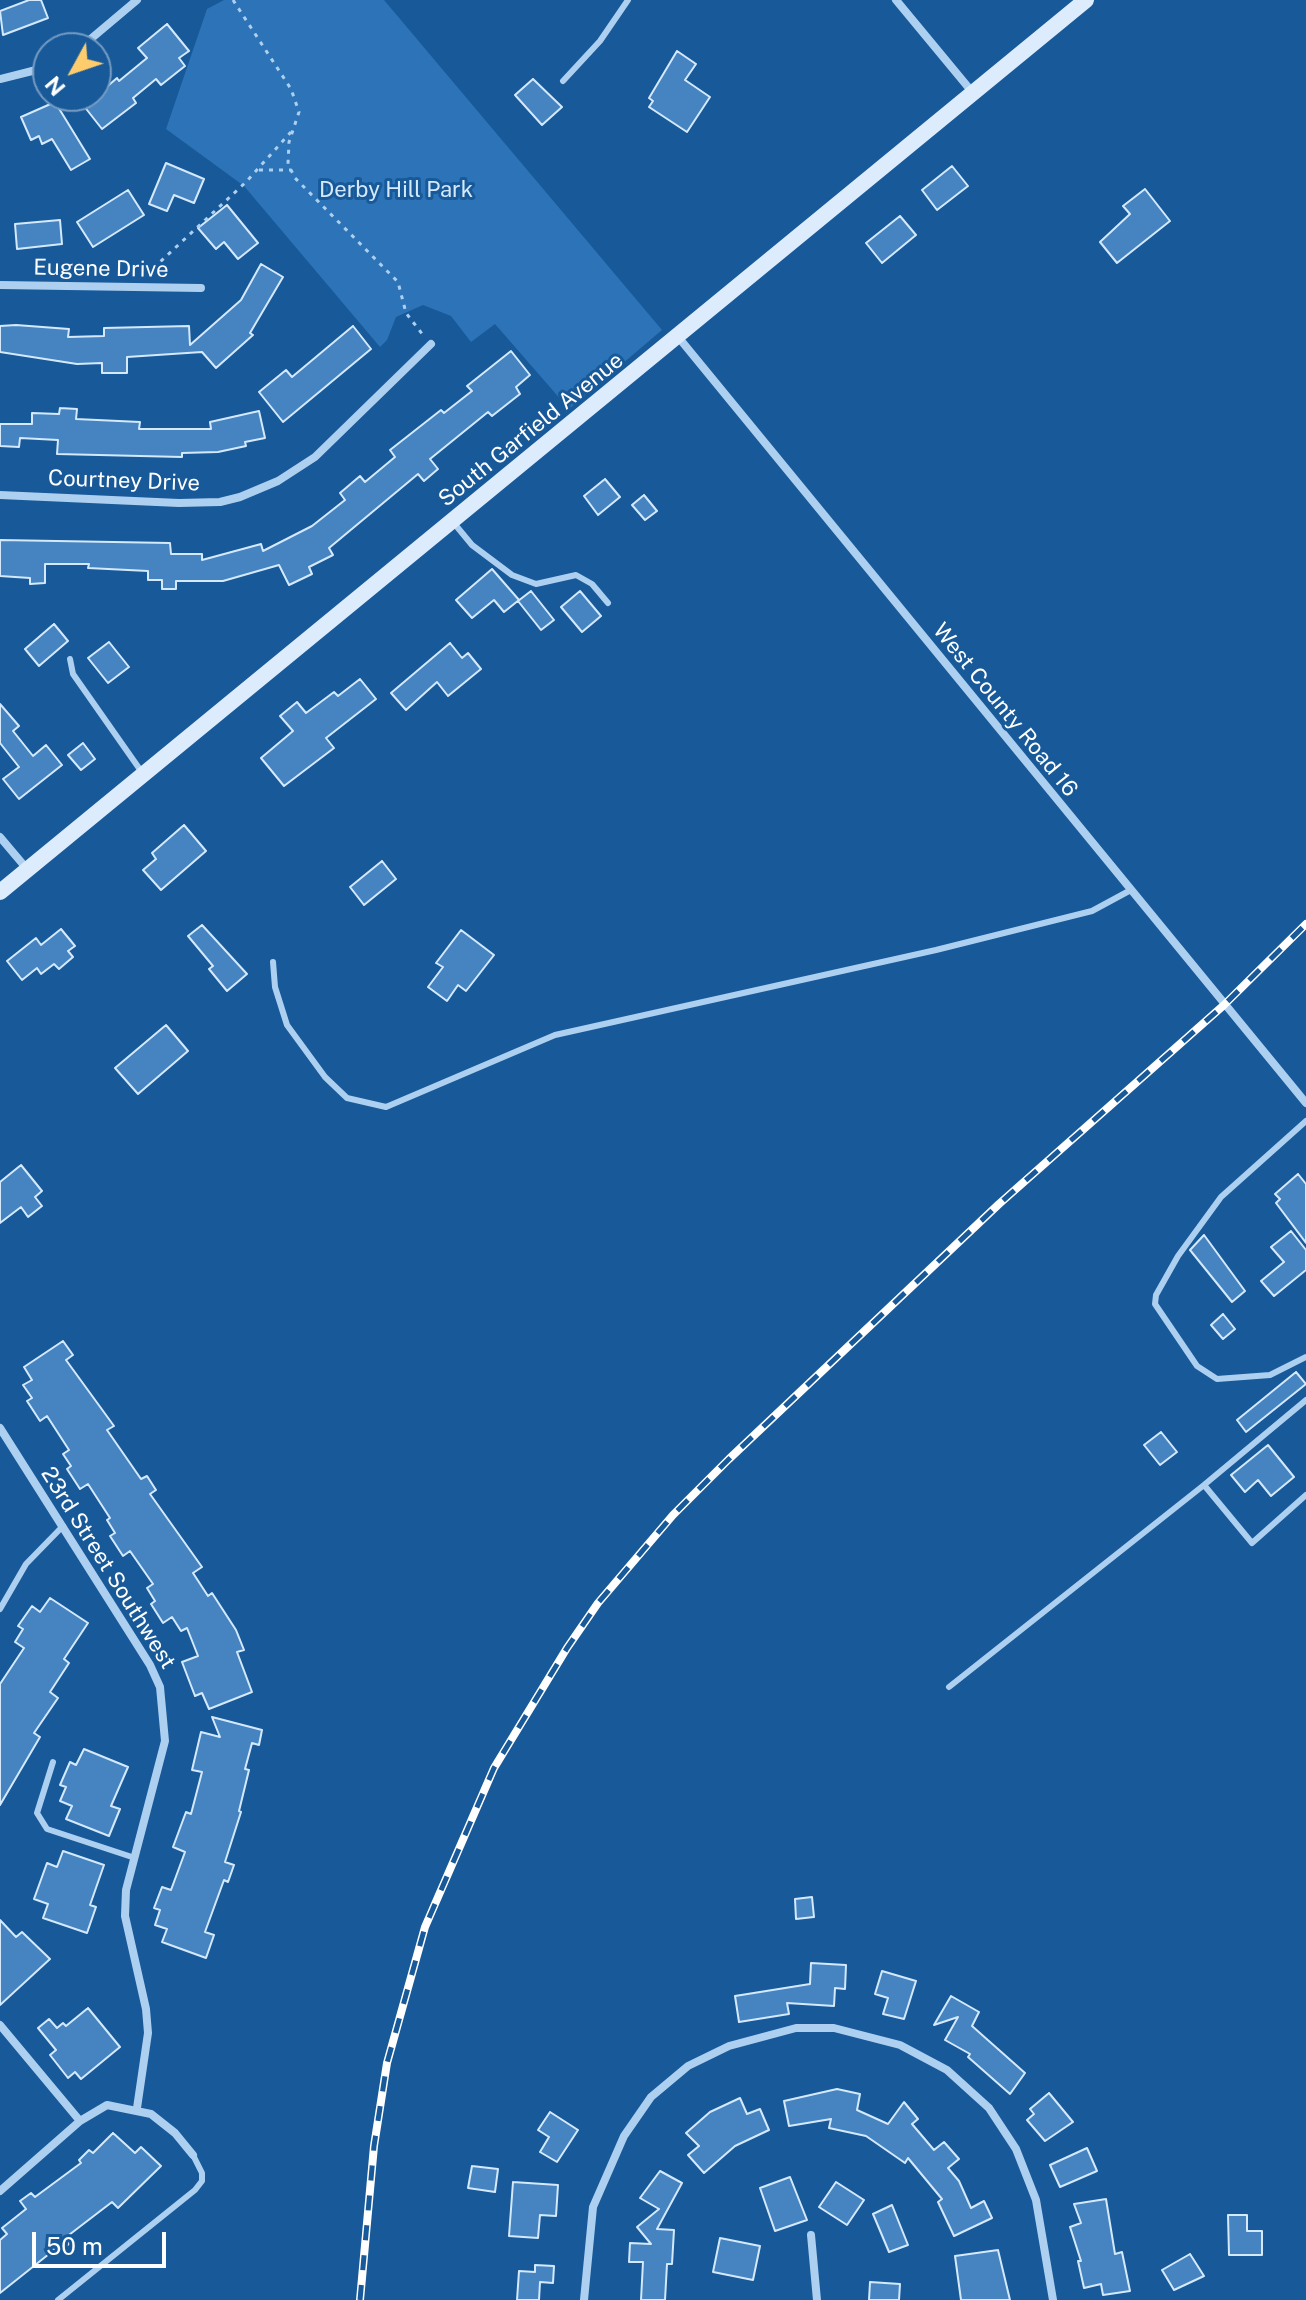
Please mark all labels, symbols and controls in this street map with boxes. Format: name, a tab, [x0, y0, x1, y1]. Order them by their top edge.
north arrow	[32, 32, 112, 112]
text: N	[40, 71, 71, 101]
park label: Derby Hill Park	[319, 177, 473, 203]
street label: Eugene Drive	[33, 255, 169, 283]
street label: South Garfield Avenue	[433, 347, 629, 513]
street label: Courtney Drive	[48, 465, 200, 497]
street label: West County Road 16	[927, 618, 1083, 802]
street label: 23rd Street Southwest	[35, 1462, 181, 1674]
scale bar	[36, 2216, 170, 2266]
text: 50 m	[46, 2232, 103, 2260]

